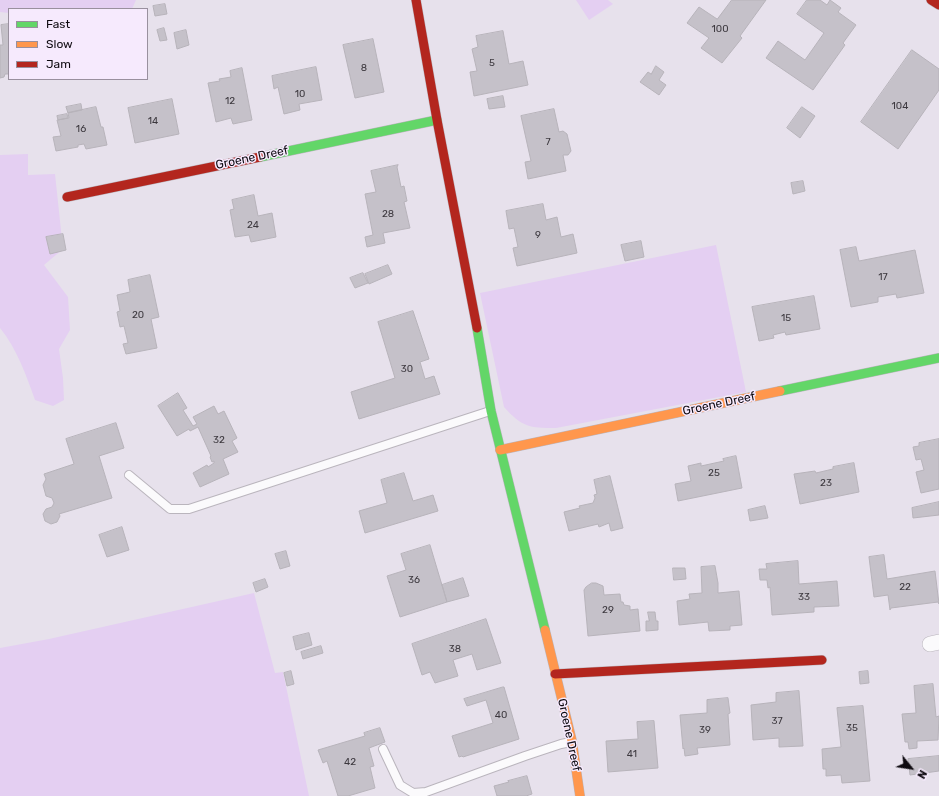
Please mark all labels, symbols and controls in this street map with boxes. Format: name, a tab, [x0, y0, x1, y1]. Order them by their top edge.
legend	[8, 8, 148, 80]
text: Fast	[46, 17, 70, 31]
house number: 100	[712, 23, 728, 35]
text: Slow	[46, 37, 73, 51]
text: Jam	[46, 57, 71, 71]
house number: 5	[489, 57, 495, 69]
house number: 8	[361, 62, 367, 74]
house number: 10	[295, 88, 305, 100]
house number: 12	[225, 95, 235, 107]
house number: 104	[892, 100, 908, 112]
house number: 14	[148, 115, 158, 127]
house number: 16	[76, 123, 86, 135]
house number: 7	[545, 136, 551, 148]
street label: Groene Dreef	[214, 143, 290, 173]
house number: 28	[382, 208, 394, 220]
house number: 24	[247, 219, 259, 231]
house number: 9	[535, 229, 541, 241]
house number: 17	[878, 271, 888, 283]
house number: 20	[132, 309, 144, 321]
house number: 15	[781, 312, 791, 324]
house number: 30	[401, 363, 413, 375]
street label: Groene Dreef	[681, 389, 757, 419]
house number: 32	[213, 434, 225, 446]
house number: 25	[708, 467, 720, 479]
house number: 23	[820, 477, 832, 489]
house number: 36	[408, 574, 420, 586]
house number: 22	[899, 581, 911, 593]
house number: 33	[798, 591, 810, 603]
house number: 29	[602, 604, 614, 616]
house number: 38	[449, 643, 461, 655]
street label: Groene Dreef	[554, 697, 584, 773]
house number: 40	[495, 709, 507, 721]
house number: 37	[771, 715, 783, 727]
house number: 35	[846, 722, 858, 734]
house number: 39	[699, 724, 711, 736]
house number: 41	[627, 748, 637, 760]
north arrow	[891, 748, 931, 788]
house number: 42	[344, 756, 356, 768]
text: N	[914, 768, 929, 781]

